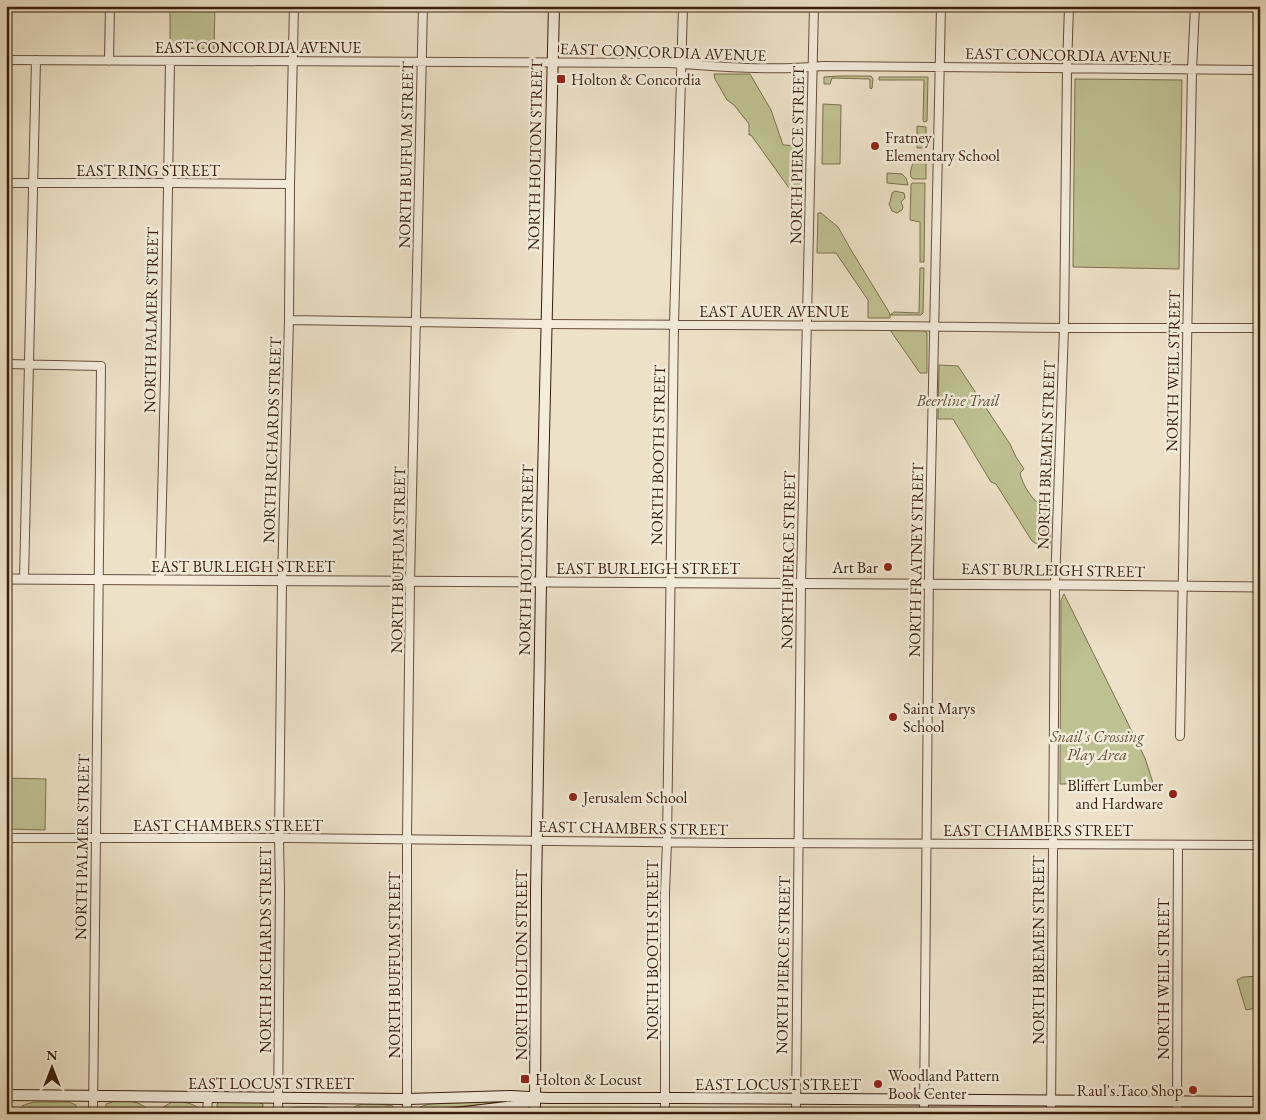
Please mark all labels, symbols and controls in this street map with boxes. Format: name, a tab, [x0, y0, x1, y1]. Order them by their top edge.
street label: EAST CONCORDIA AVENUE	[155, 37, 361, 58]
street label: EAST CONCORDIA AVENUE	[559, 38, 767, 66]
street label: EAST CONCORDIA AVENUE	[965, 43, 1171, 67]
street label: NORTH HOLTON STREET	[523, 59, 547, 251]
street label: NORTH BUFFUM STREET	[394, 61, 418, 249]
street label: NORTH PIERCE STREET	[785, 65, 809, 244]
place label: Holton & Concordia	[571, 69, 702, 90]
marker: Holton & Concordia	[555, 73, 567, 85]
place label: Fratney Elementary School	[885, 127, 1000, 166]
marker: Fratney Elementary School	[869, 140, 881, 152]
street label: EAST RING STREET	[76, 160, 220, 181]
street label: NORTH PALMER STREET	[139, 227, 163, 413]
street label: NORTH WEIL STREET	[1161, 290, 1185, 452]
street label: EAST AUER AVENUE	[699, 301, 849, 322]
street label: NORTH RICHARDS STREET	[258, 336, 286, 543]
street label: NORTH BREMEN STREET	[1032, 360, 1060, 550]
street label: NORTH BOOTH STREET	[646, 364, 670, 545]
park label: Beerline Trail	[916, 390, 1000, 411]
street label: NORTH FRATNEY STREET	[904, 462, 928, 657]
street label: NORTH HOLTON STREET	[514, 464, 538, 656]
street label: NORTH BUFFUM STREET	[386, 466, 410, 654]
street label: NORTH PIERCE STREET	[776, 470, 800, 649]
street label: EAST BURLEIGH STREET	[151, 556, 335, 577]
place label: Art Bar	[831, 557, 879, 578]
street label: EAST BURLEIGH STREET	[556, 558, 740, 579]
street label: EAST BURLEIGH STREET	[961, 558, 1145, 582]
marker: Art Bar	[882, 561, 894, 573]
place label: Saint Marys School	[903, 698, 975, 737]
marker: Saint Marys School	[887, 711, 899, 723]
park label: Snail's Crossing Play Area	[1049, 726, 1145, 765]
street label: NORTH PALMER STREET	[70, 754, 94, 940]
place label: Bliffert Lumber and Hardware	[1067, 775, 1164, 814]
place label: Jerusalem School	[581, 787, 688, 808]
marker: Bliffert Lumber and Hardware	[1167, 788, 1179, 800]
marker: Jerusalem School	[567, 791, 579, 803]
street label: EAST CHAMBERS STREET	[133, 815, 323, 836]
street label: EAST CHAMBERS STREET	[538, 816, 728, 840]
street label: EAST CHAMBERS STREET	[943, 820, 1133, 841]
street label: NORTH RICHARDS STREET	[255, 847, 276, 1053]
street label: NORTH BREMEN STREET	[1028, 855, 1049, 1045]
street label: NORTH BOOTH STREET	[642, 860, 663, 1040]
street label: NORTH HOLTON STREET	[511, 869, 532, 1060]
street label: NORTH BUFFUM STREET	[384, 871, 405, 1058]
street label: NORTH PIERCE STREET	[771, 875, 795, 1054]
street label: NORTH WEIL STREET	[1153, 898, 1174, 1060]
north arrow	[28, 1042, 78, 1092]
text: N	[46, 1046, 58, 1064]
place label: Woodland Pattern Book Center	[888, 1065, 1000, 1104]
place label: Holton & Locust	[535, 1069, 642, 1090]
street label: EAST LOCUST STREET	[188, 1073, 354, 1094]
marker: Holton & Locust	[519, 1073, 531, 1085]
street label: EAST LOCUST STREET	[695, 1074, 861, 1095]
marker: Woodland Pattern Book Center	[872, 1078, 884, 1090]
place label: Raul's Taco Shop	[1077, 1080, 1183, 1101]
marker: Raul's Taco Shop	[1187, 1084, 1199, 1096]

